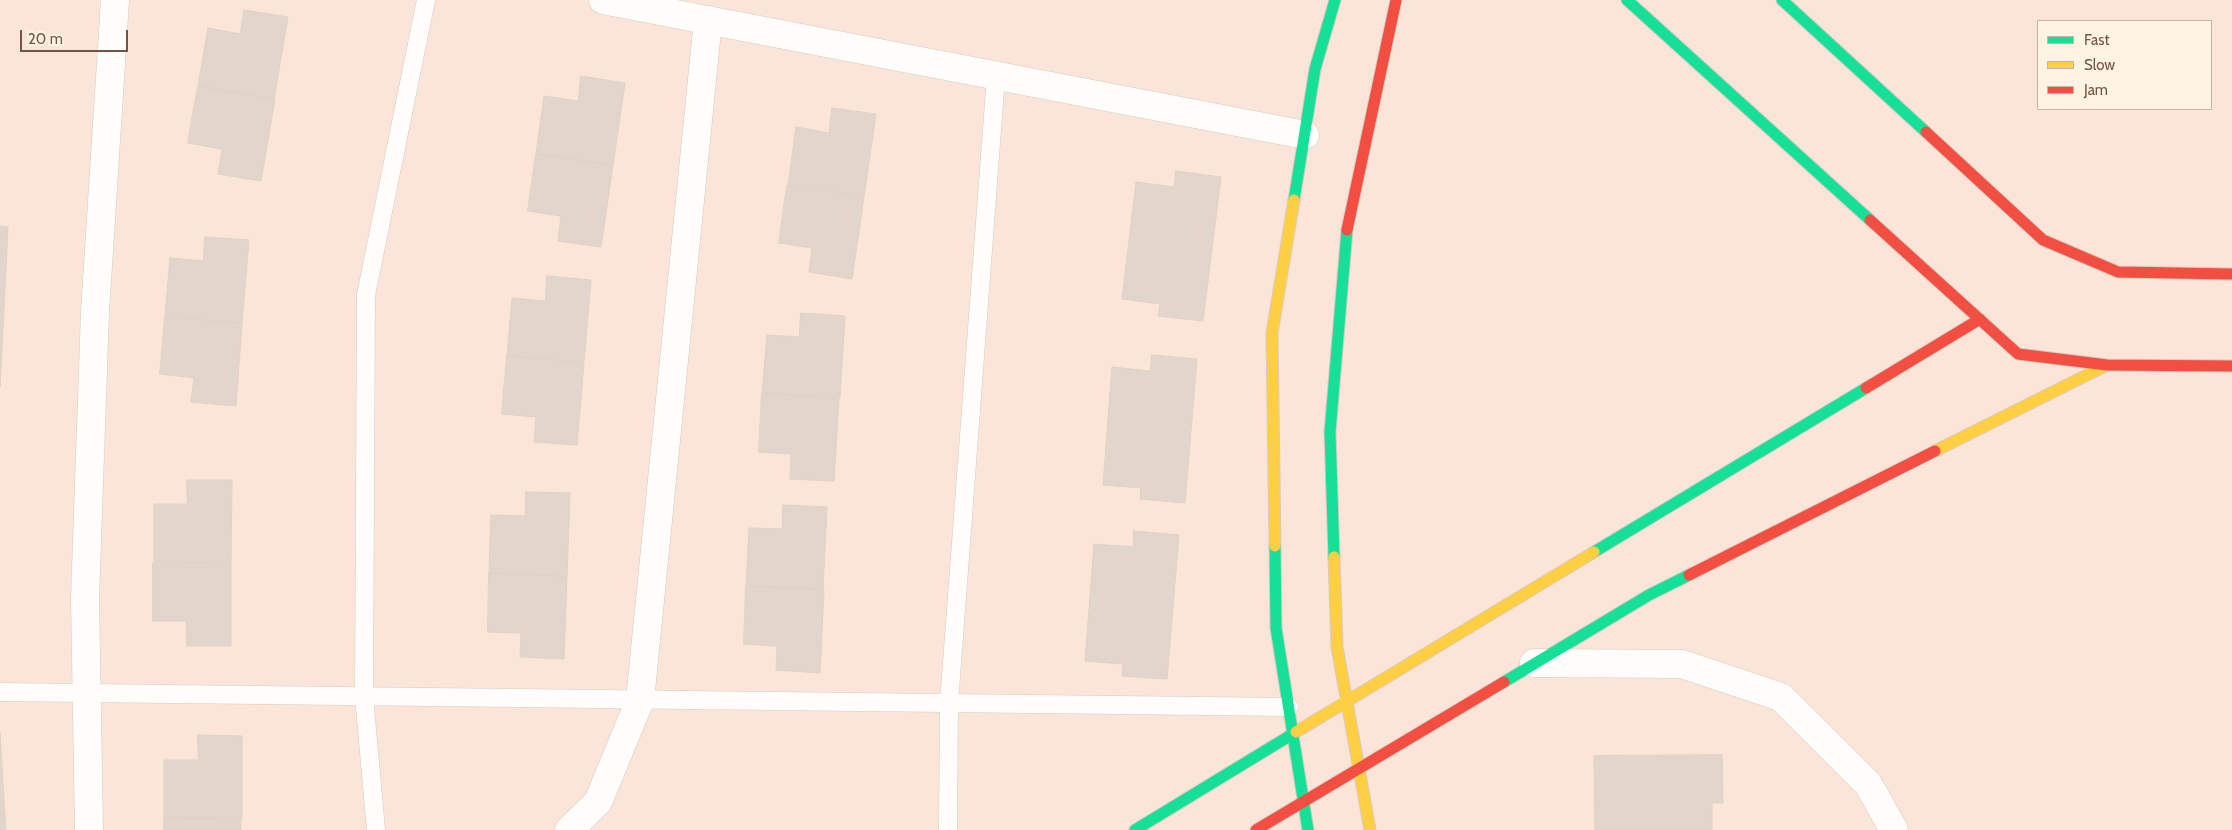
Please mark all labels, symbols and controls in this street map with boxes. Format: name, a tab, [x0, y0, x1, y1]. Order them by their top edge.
scale bar	[22, 20, 130, 52]
legend	[2037, 20, 2212, 110]
text: 20 m	[28, 30, 63, 48]
text: Fast	[2084, 31, 2109, 49]
text: Slow	[2084, 56, 2115, 74]
text: Jam	[2084, 81, 2108, 99]

